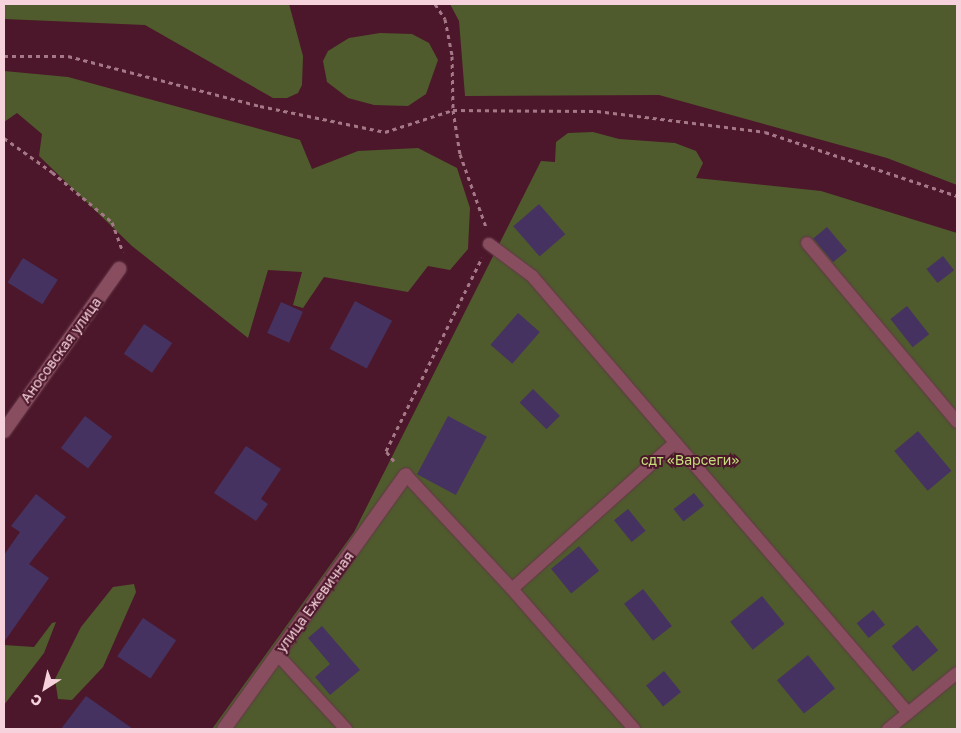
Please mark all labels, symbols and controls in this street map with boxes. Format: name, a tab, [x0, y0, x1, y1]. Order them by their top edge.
street label: Аносовская улица	[17, 294, 105, 406]
park label: сдт «Варсеги»	[641, 452, 739, 468]
street label: улица Ежевичная	[273, 548, 357, 656]
north arrow	[20, 663, 70, 713]
text: С	[27, 691, 45, 711]

